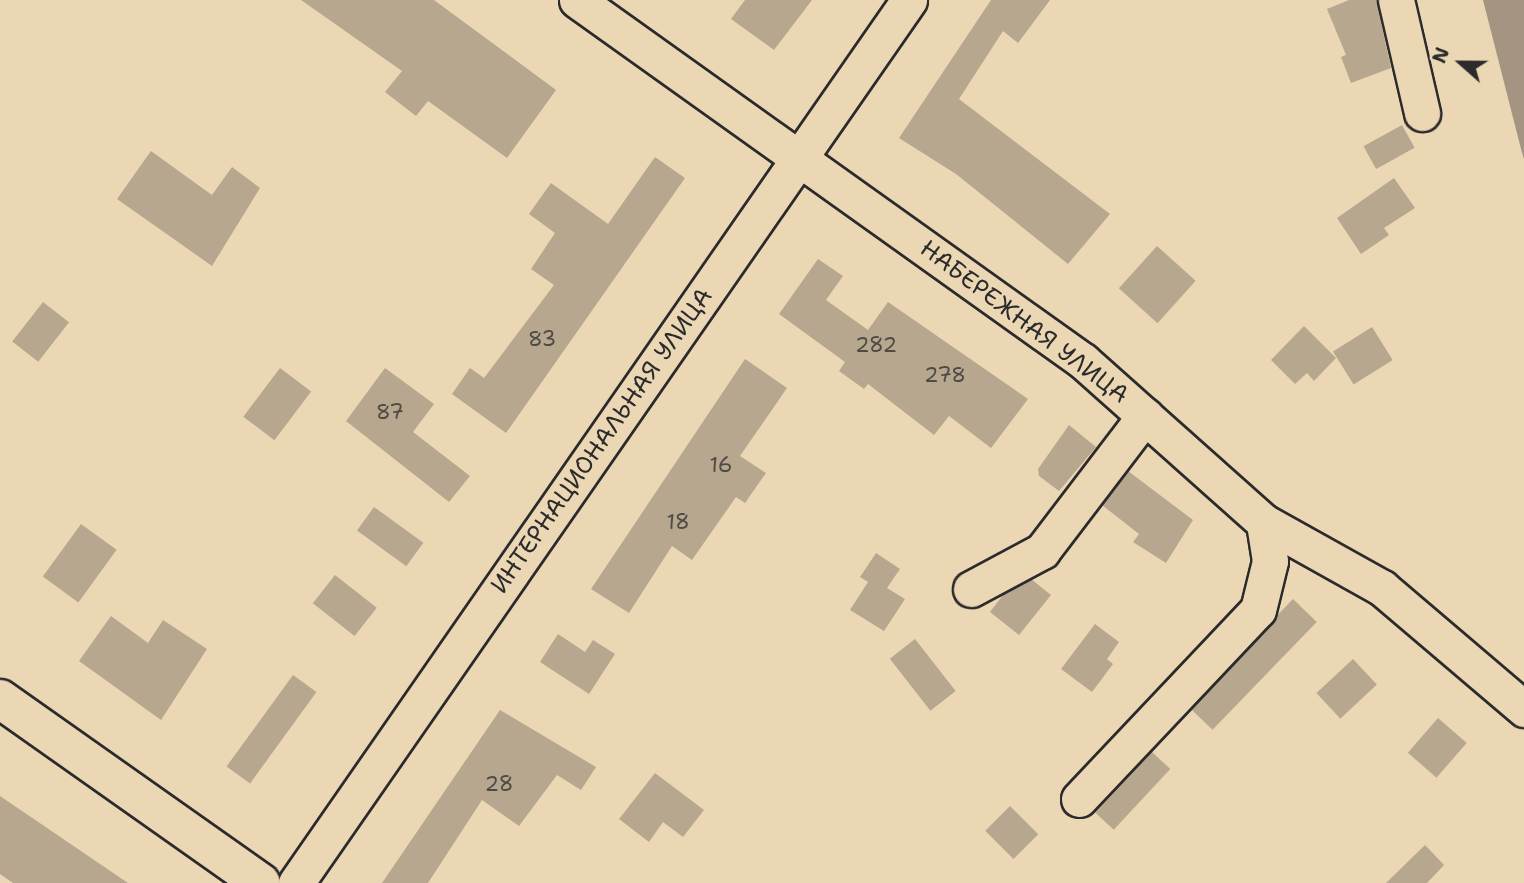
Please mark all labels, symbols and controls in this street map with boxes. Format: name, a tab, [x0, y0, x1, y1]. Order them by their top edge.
north arrow	[1426, 28, 1496, 98]
text: N	[1427, 44, 1455, 67]
street label: НАБЕРЕЖНАЯ УЛИЦА	[914, 234, 1134, 410]
street label: ИНТЕРНАЦИОНАЛЬНАЯ УЛИЦА	[485, 283, 719, 599]
house number: 83	[528, 326, 556, 352]
house number: 282	[855, 332, 897, 358]
house number: 278	[924, 362, 966, 388]
house number: 87	[376, 399, 404, 425]
house number: 16	[710, 452, 732, 478]
house number: 18	[666, 509, 690, 535]
house number: 28	[485, 771, 513, 797]

